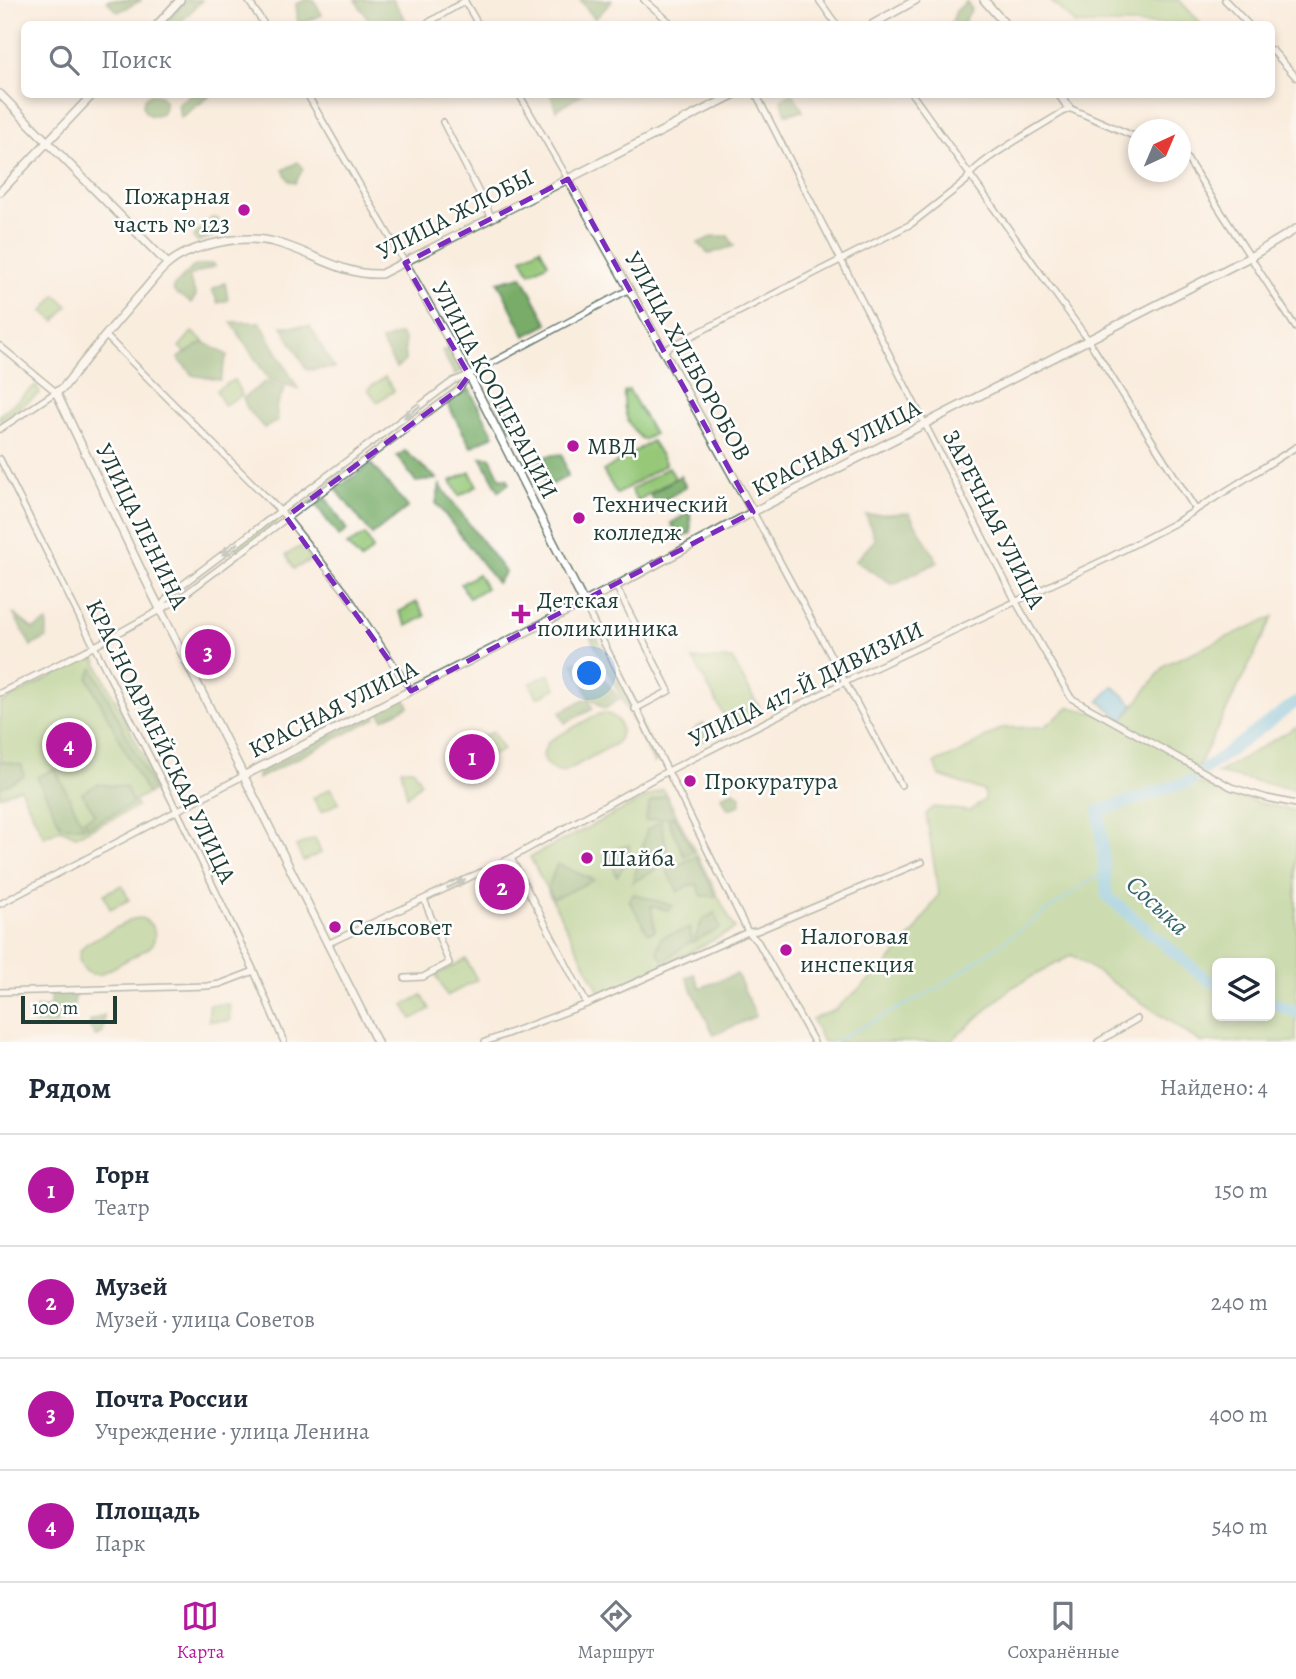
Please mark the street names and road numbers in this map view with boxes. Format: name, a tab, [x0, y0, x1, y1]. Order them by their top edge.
street label: УЛИЦА ЖЛОБЫ	[371, 161, 539, 267]
street label: УЛИЦА ХЛЕБОРОБОВ	[617, 246, 759, 466]
street label: УЛИЦА КООПЕРАЦИИ	[424, 276, 566, 504]
street label: КРАСНАЯ УЛИЦА	[746, 391, 927, 504]
street label: ЗАРЕЧНАЯ УЛИЦА	[935, 424, 1053, 615]
street label: УЛИЦА ЛЕНИНА	[88, 438, 196, 615]
street label: КРАСНОАРМЕЙСКАЯ УЛИЦА	[78, 594, 244, 889]
street label: УЛИЦА 417-Й ДИВИЗИИ	[683, 613, 929, 755]
street label: КРАСНАЯ УЛИЦА	[243, 652, 424, 765]

